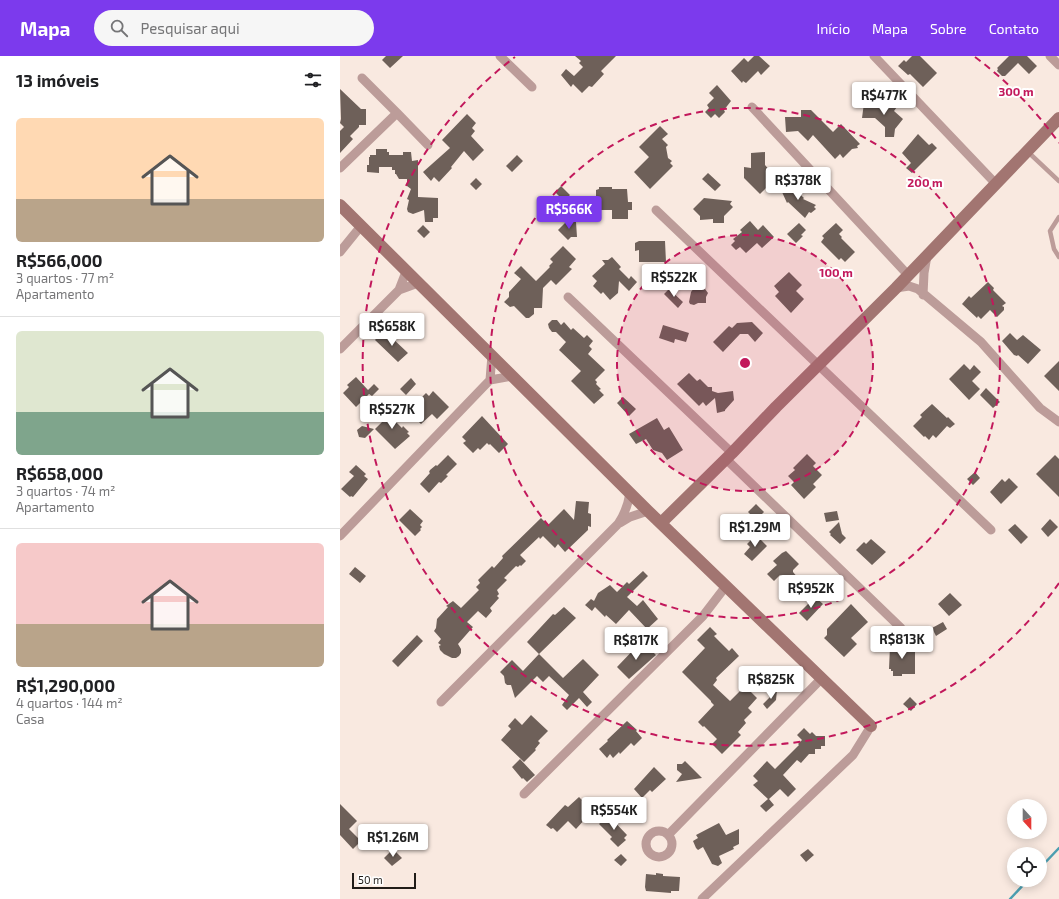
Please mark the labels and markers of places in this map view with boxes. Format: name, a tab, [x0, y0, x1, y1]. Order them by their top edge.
pin: R$477K	[851, 82, 917, 116]
pin: R$378K	[765, 167, 831, 201]
pin: R$566K	[536, 196, 602, 230]
pin: R$522K	[641, 264, 707, 298]
pin: R$658K	[359, 313, 425, 347]
centre of rings	[738, 356, 752, 370]
pin: R$527K	[359, 396, 425, 430]
pin: R$1.29M	[718, 514, 792, 548]
pin: R$952K	[778, 575, 844, 609]
pin: R$813K	[869, 626, 935, 660]
pin: R$817K	[603, 627, 669, 661]
pin: R$825K	[738, 666, 804, 700]
pin: R$554K	[581, 797, 647, 831]
pin: R$1.26M	[356, 824, 430, 858]

